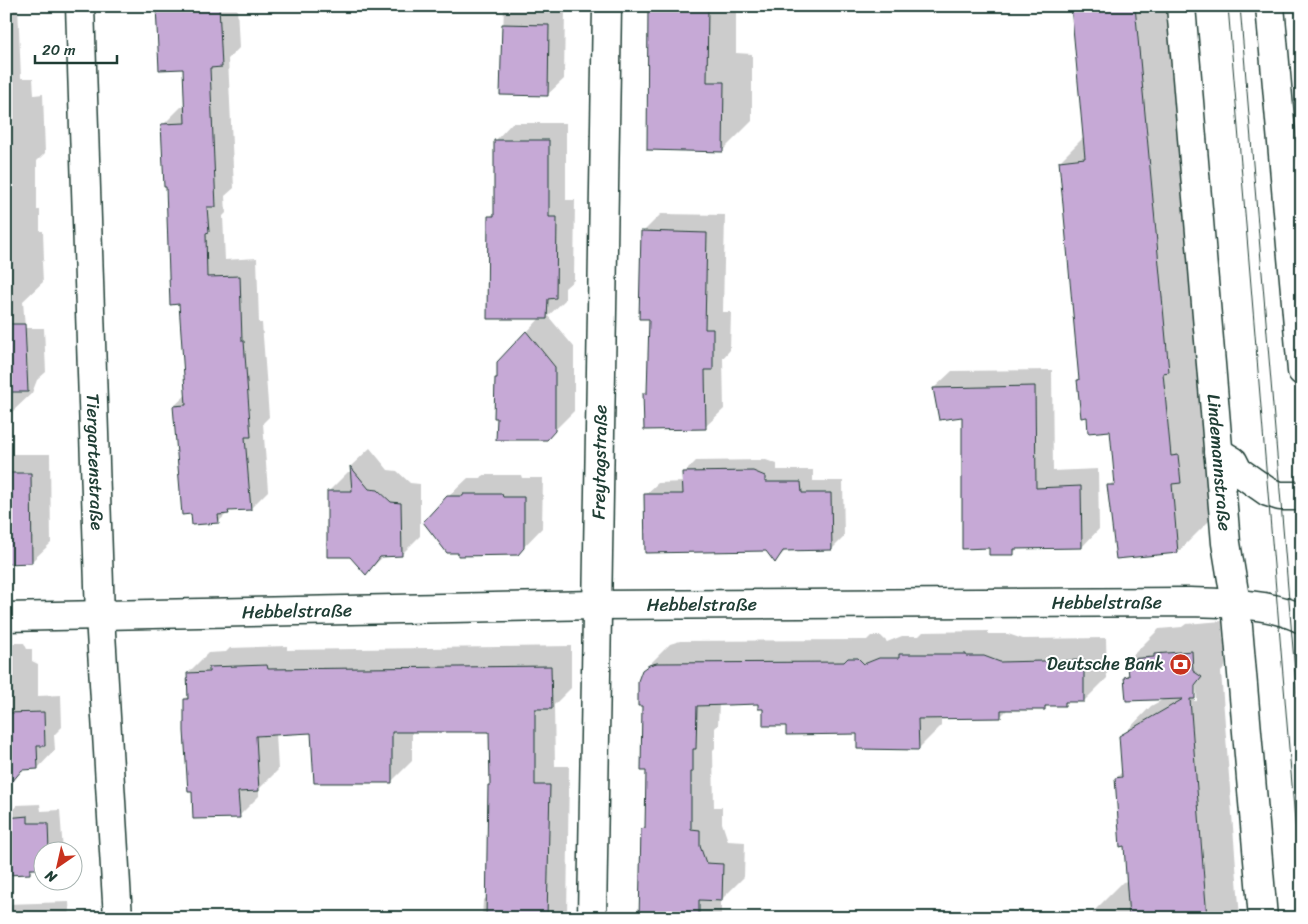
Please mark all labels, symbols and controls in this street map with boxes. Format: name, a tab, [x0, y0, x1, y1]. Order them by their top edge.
scale bar	[35, 32, 118, 64]
text: 20 m	[42, 37, 76, 63]
street label: Tiergartenstraße	[77, 393, 113, 531]
street label: Lindemannstraße	[1198, 393, 1241, 532]
street label: Freytagstraße	[583, 404, 616, 520]
street label: Hebbelstraße	[1052, 586, 1162, 619]
street label: Hebbelstraße	[647, 588, 757, 621]
street label: Hebbelstraße	[242, 594, 352, 628]
place label: Deutsche Bank	[1047, 648, 1164, 680]
bank icon: Deutsche Bank	[1168, 652, 1192, 676]
north arrow	[32, 842, 82, 892]
text: N	[40, 863, 63, 890]

